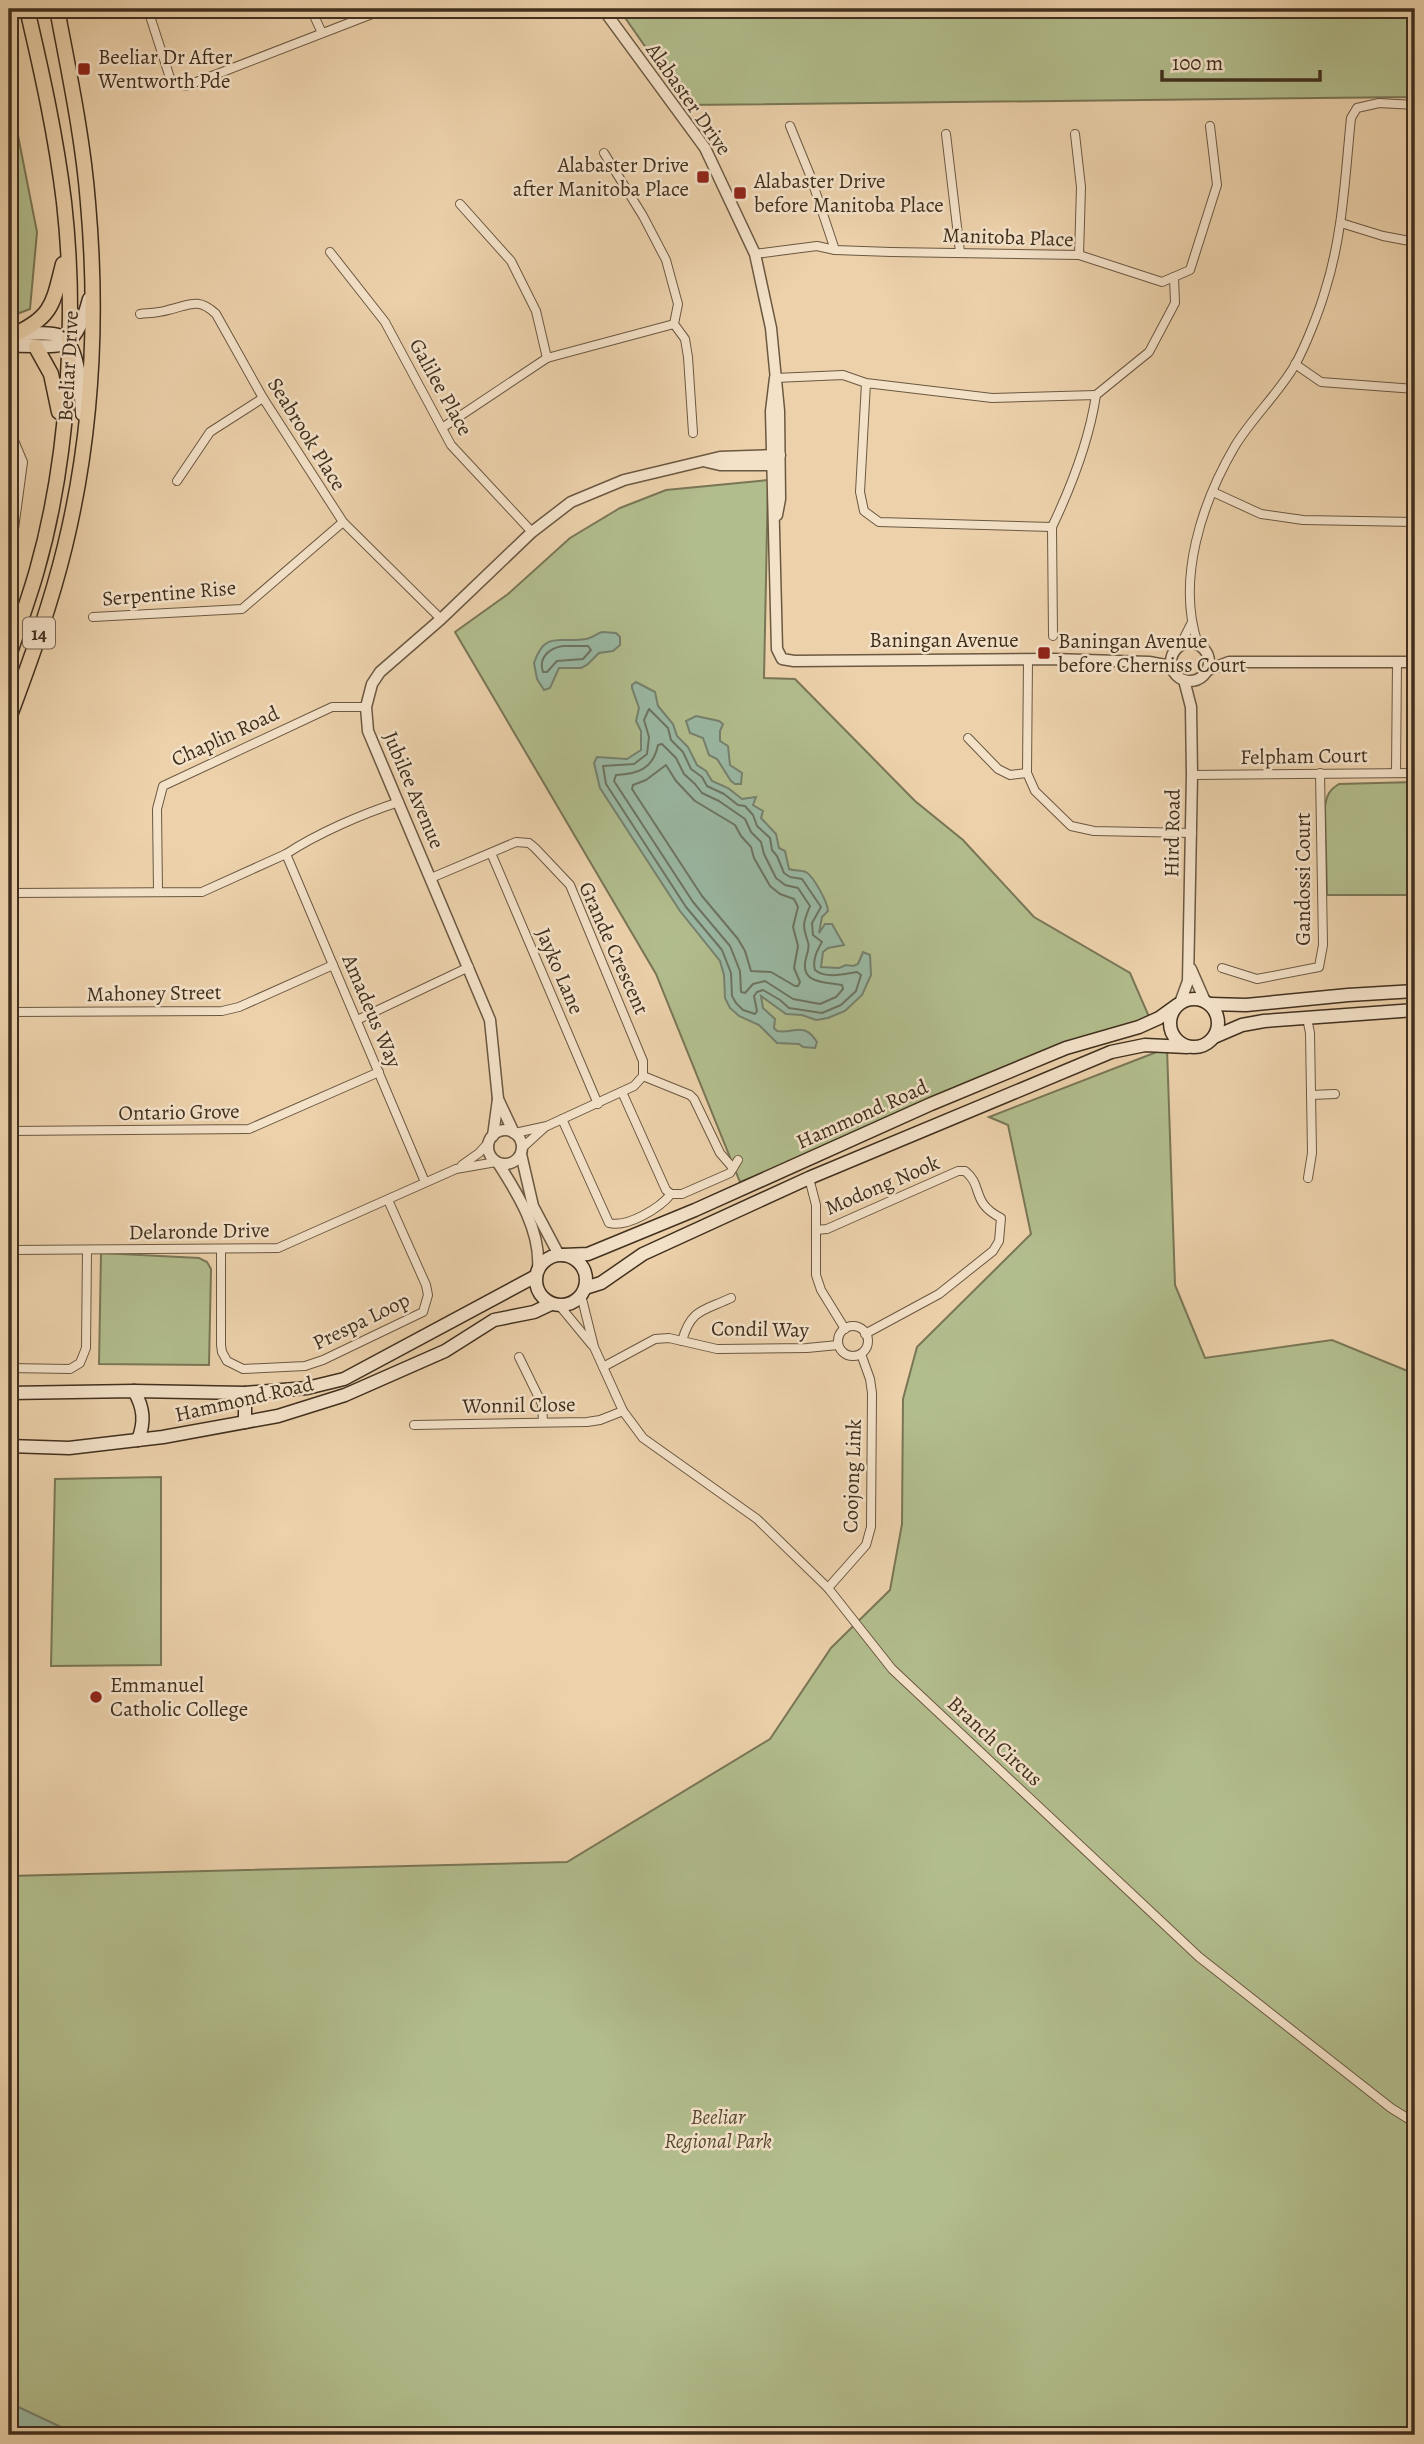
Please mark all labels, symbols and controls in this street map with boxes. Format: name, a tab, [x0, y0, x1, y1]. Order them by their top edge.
street label: Alabaster Drive	[639, 36, 738, 161]
scale bar	[1162, 38, 1319, 82]
place label: Beeliar Dr After Wentworth Pde	[97, 43, 233, 95]
text: 100 m	[1172, 49, 1223, 77]
marker: Beeliar Dr After Wentworth Pde	[76, 61, 92, 77]
place label: Alabaster Drive after Manitoba Place	[513, 151, 689, 203]
place label: Alabaster Drive before Manitoba Place	[753, 167, 944, 219]
marker: Alabaster Drive after Manitoba Place	[695, 169, 711, 185]
marker: Alabaster Drive before Manitoba Place	[732, 185, 748, 201]
street label: Manitoba Place	[942, 221, 1074, 253]
street label: Beeliar Drive	[51, 310, 85, 422]
street label: Galilee Place	[403, 333, 479, 441]
street label: Seabrook Place	[261, 372, 353, 496]
street label: Serpentine Rise	[101, 573, 237, 613]
road number: 14	[23, 618, 55, 648]
street label: Baningan Avenue	[869, 626, 1019, 654]
place label: Baningan Avenue before Cherniss Court	[1058, 627, 1246, 679]
marker: Baningan Avenue before Cherniss Court	[1036, 645, 1052, 661]
street label: Chaplin Road	[167, 699, 284, 773]
street label: Jubilee Avenue	[377, 727, 451, 853]
street label: Felpham Court	[1240, 741, 1368, 771]
street label: Hird Road	[1157, 788, 1187, 878]
street label: Gandossi Court	[1289, 812, 1317, 946]
street label: Grande Crescent	[572, 877, 656, 1019]
street label: Jayko Lane	[529, 924, 591, 1018]
street label: Amadeus Way	[335, 949, 409, 1072]
street label: Mahoney Street	[86, 978, 222, 1008]
street label: Hammond Road	[792, 1072, 933, 1156]
street label: Ontario Grove	[118, 1097, 240, 1127]
street label: Modong Nook	[820, 1148, 944, 1222]
street label: Delaronde Drive	[128, 1216, 270, 1246]
street label: Prespa Loop	[308, 1285, 414, 1357]
street label: Condil Way	[711, 1314, 810, 1344]
street label: Hammond Road	[172, 1369, 317, 1429]
street label: Wonnil Close	[461, 1390, 576, 1420]
street label: Coojong Link	[836, 1418, 868, 1533]
place label: Emmanuel Catholic College	[110, 1671, 248, 1723]
marker: Emmanuel Catholic College	[88, 1689, 104, 1705]
street label: Branch Circus	[941, 1690, 1049, 1792]
park label: Beeliar Regional Park	[664, 2103, 772, 2155]

